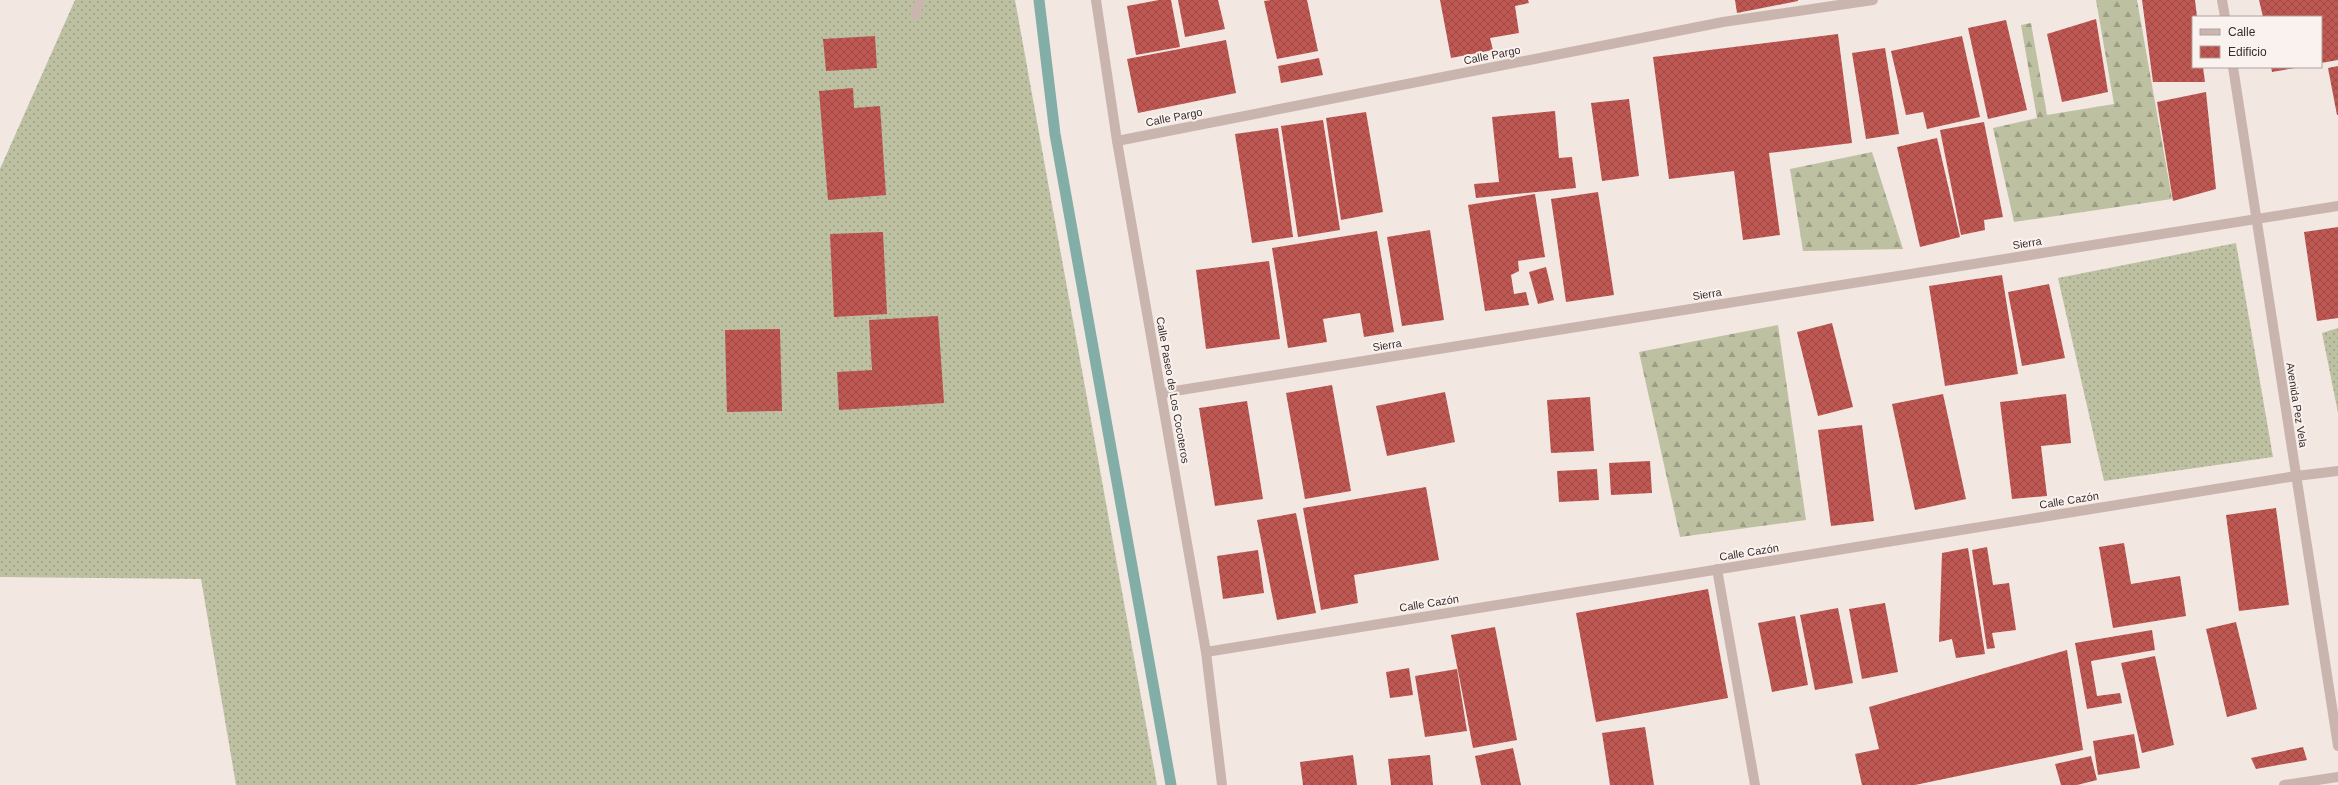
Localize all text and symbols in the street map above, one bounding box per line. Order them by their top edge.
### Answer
legend [2192,16,2322,68]
text: Calle [2228,25,2256,39]
street label: Calle Pargo [1463,44,1521,66]
text: Edificio [2228,45,2267,59]
street label: Calle Pargo [1145,106,1203,128]
street label: Sierra [2012,235,2043,251]
street label: Sierra [1692,286,1723,302]
street label: Calle Paseo de Los Cocoteros [1154,316,1192,465]
street label: Sierra [1372,337,1403,353]
street label: Avenida Pez Vela [2284,362,2310,449]
street label: Calle Cazón [2038,489,2100,511]
street label: Calle Cazón [1718,541,1780,563]
street label: Calle Cazón [1398,592,1460,614]

